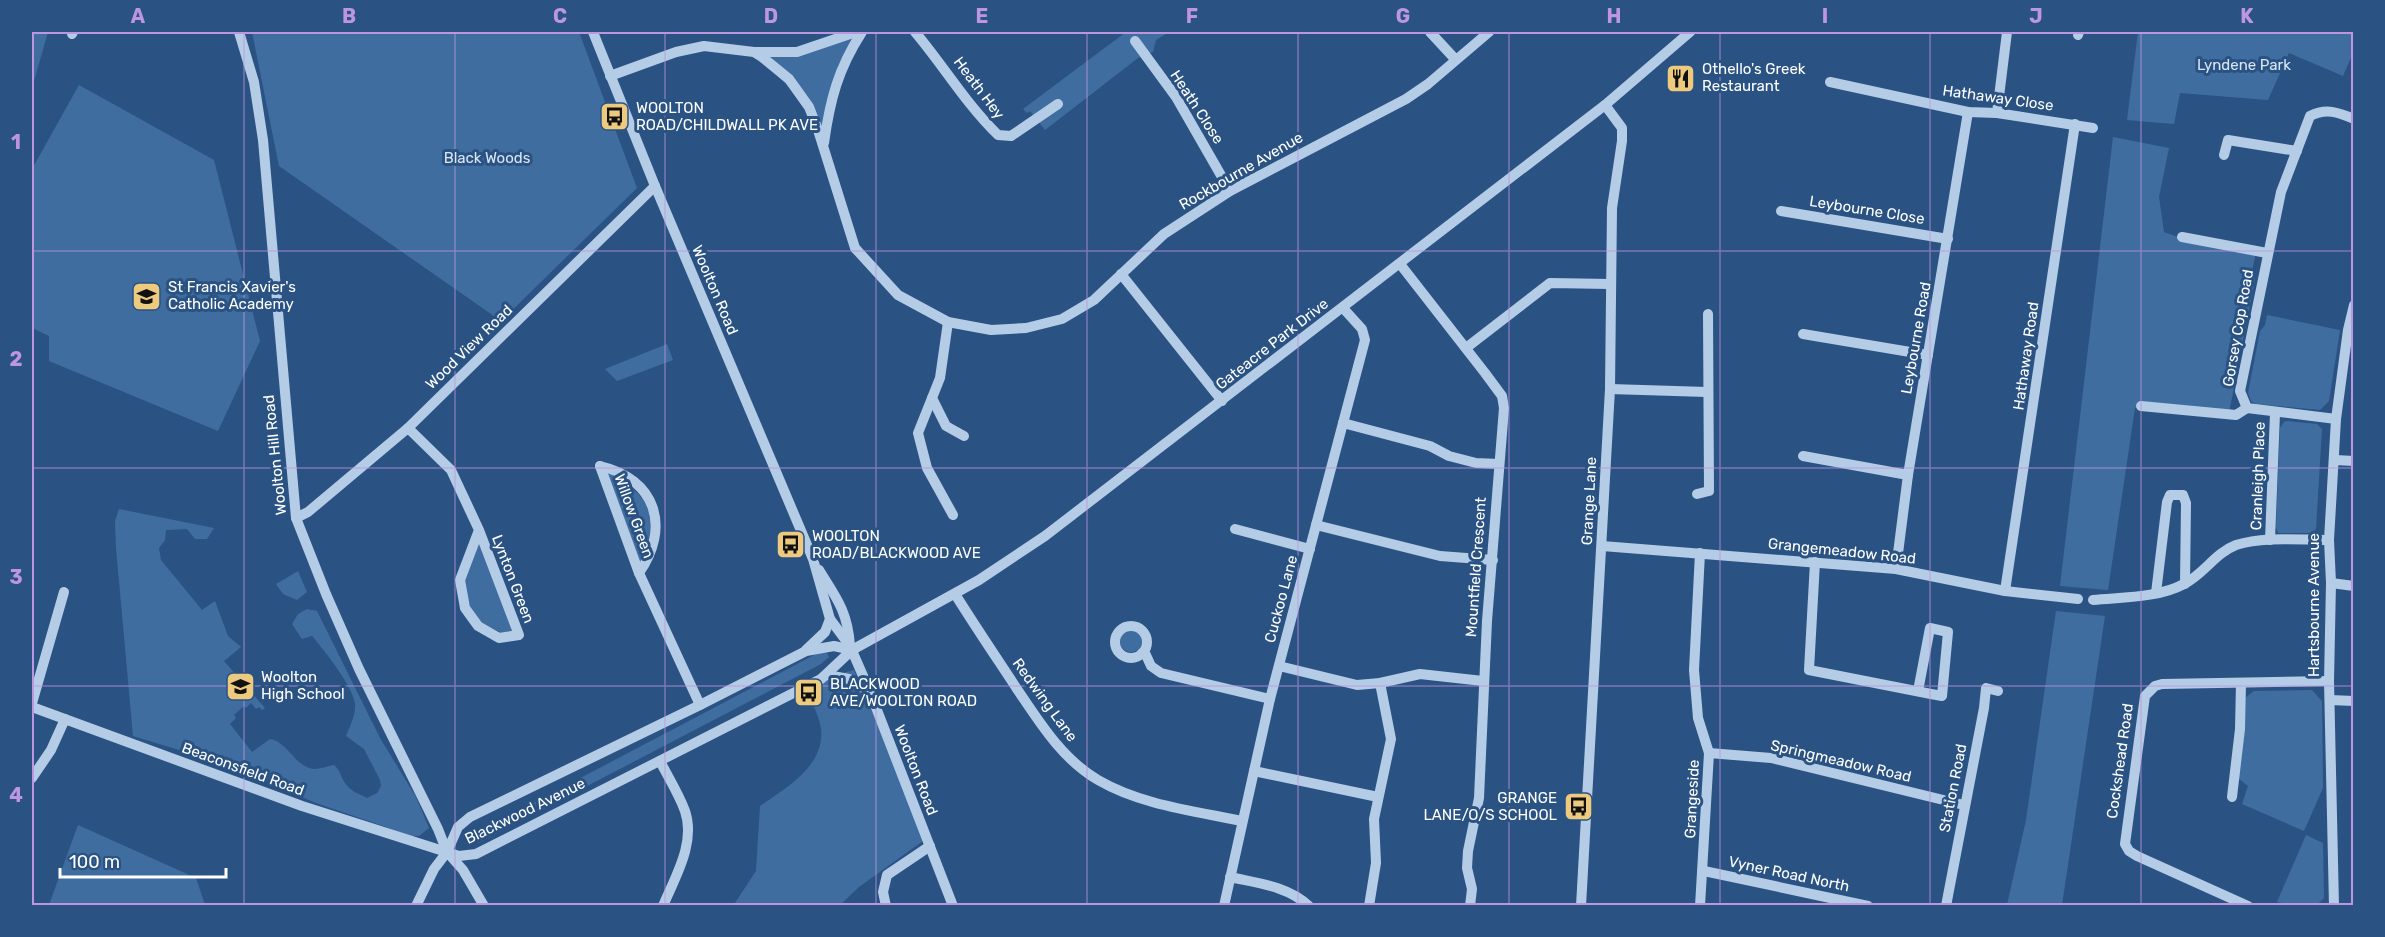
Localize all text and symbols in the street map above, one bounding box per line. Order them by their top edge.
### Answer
text: A [131,4,146,28]
text: B [342,4,356,28]
text: C [553,4,567,28]
text: D [764,4,778,28]
text: E [976,4,988,28]
text: F [1186,4,1198,28]
text: G [1396,4,1410,28]
text: H [1607,4,1621,28]
text: I [1822,4,1828,28]
text: J [2029,4,2043,28]
text: K [2240,4,2254,28]
street label: Heath Hey [950,53,1008,123]
park label: Lyndene Park [2197,56,2291,74]
place label: Othello's Greek Restaurant [1702,60,1806,95]
restaurant icon: Othello's Greek Restaurant [1665,62,1697,94]
street label: Heath Close [1166,67,1228,147]
street label: Hathaway Close [1941,81,2055,115]
place label: WOOLTON ROAD/CHILDWALL PK AVE [636,99,818,134]
bus stop icon: WOOLTON ROAD/CHILDWALL PK AVE [599,101,631,133]
street label: Rockbourne Avenue [1176,128,1306,214]
text: 1 [11,130,21,154]
park label: Black Woods [444,149,531,167]
street label: Leybourne Close [1808,192,1926,228]
street label: Woolton Road [688,243,742,337]
street label: Gorsey Cop Road [2219,268,2257,388]
place label: St Francis Xavier's Catholic Academy [168,278,296,313]
school or university icon: St Francis Xavier's Catholic Academy [131,280,163,312]
street label: Leybourne Road [1897,280,1935,396]
street label: Gateacre Park Drive [1212,295,1332,393]
street label: Wood View Road [422,301,516,393]
street label: Hathaway Road [2009,301,2043,411]
text: 2 [10,347,23,371]
street label: Woolton Hill Road [260,394,290,516]
street label: Cranleigh Place [2247,421,2269,531]
street label: Grange Lane [1578,456,1600,546]
street label: Willow Green [610,471,658,561]
street label: Mountfield Crescent [1462,496,1490,638]
place label: WOOLTON ROAD/BLACKWOOD AVE [812,527,981,562]
bus stop icon: WOOLTON ROAD/BLACKWOOD AVE [775,529,807,561]
street label: Lynton Green [488,532,538,626]
street label: Hartsbourne Avenue [2305,533,2323,677]
street label: Grangemeadow Road [1767,534,1917,568]
street label: Cuckoo Lane [1261,553,1301,645]
text: 3 [9,565,23,589]
street label: Redwing Lane [1009,655,1081,745]
place label: Woolton High School [261,668,345,703]
school or university icon: Woolton High School [224,670,256,702]
place label: BLACKWOOD AVE/WOOLTON ROAD [830,675,977,710]
bus stop icon: BLACKWOOD AVE/WOOLTON ROAD [793,677,825,709]
street label: Cockshead Road [2103,702,2137,820]
street label: Woolton Road [891,722,941,818]
street label: Springmeadow Road [1769,736,1913,786]
street label: Beaconsfield Road [179,739,307,799]
street label: Station Road [1936,742,1970,834]
street label: Grangeside [1681,759,1703,839]
street label: Blackwood Avenue [462,774,588,848]
text: 4 [9,783,23,807]
place label: GRANGE LANE/O/S SCHOOL [1423,789,1558,824]
bus stop icon: GRANGE LANE/O/S SCHOOL [1562,791,1594,823]
scale bar [60,841,226,879]
text: 100 m [69,851,120,873]
street label: Vyner Road North [1727,852,1851,896]

